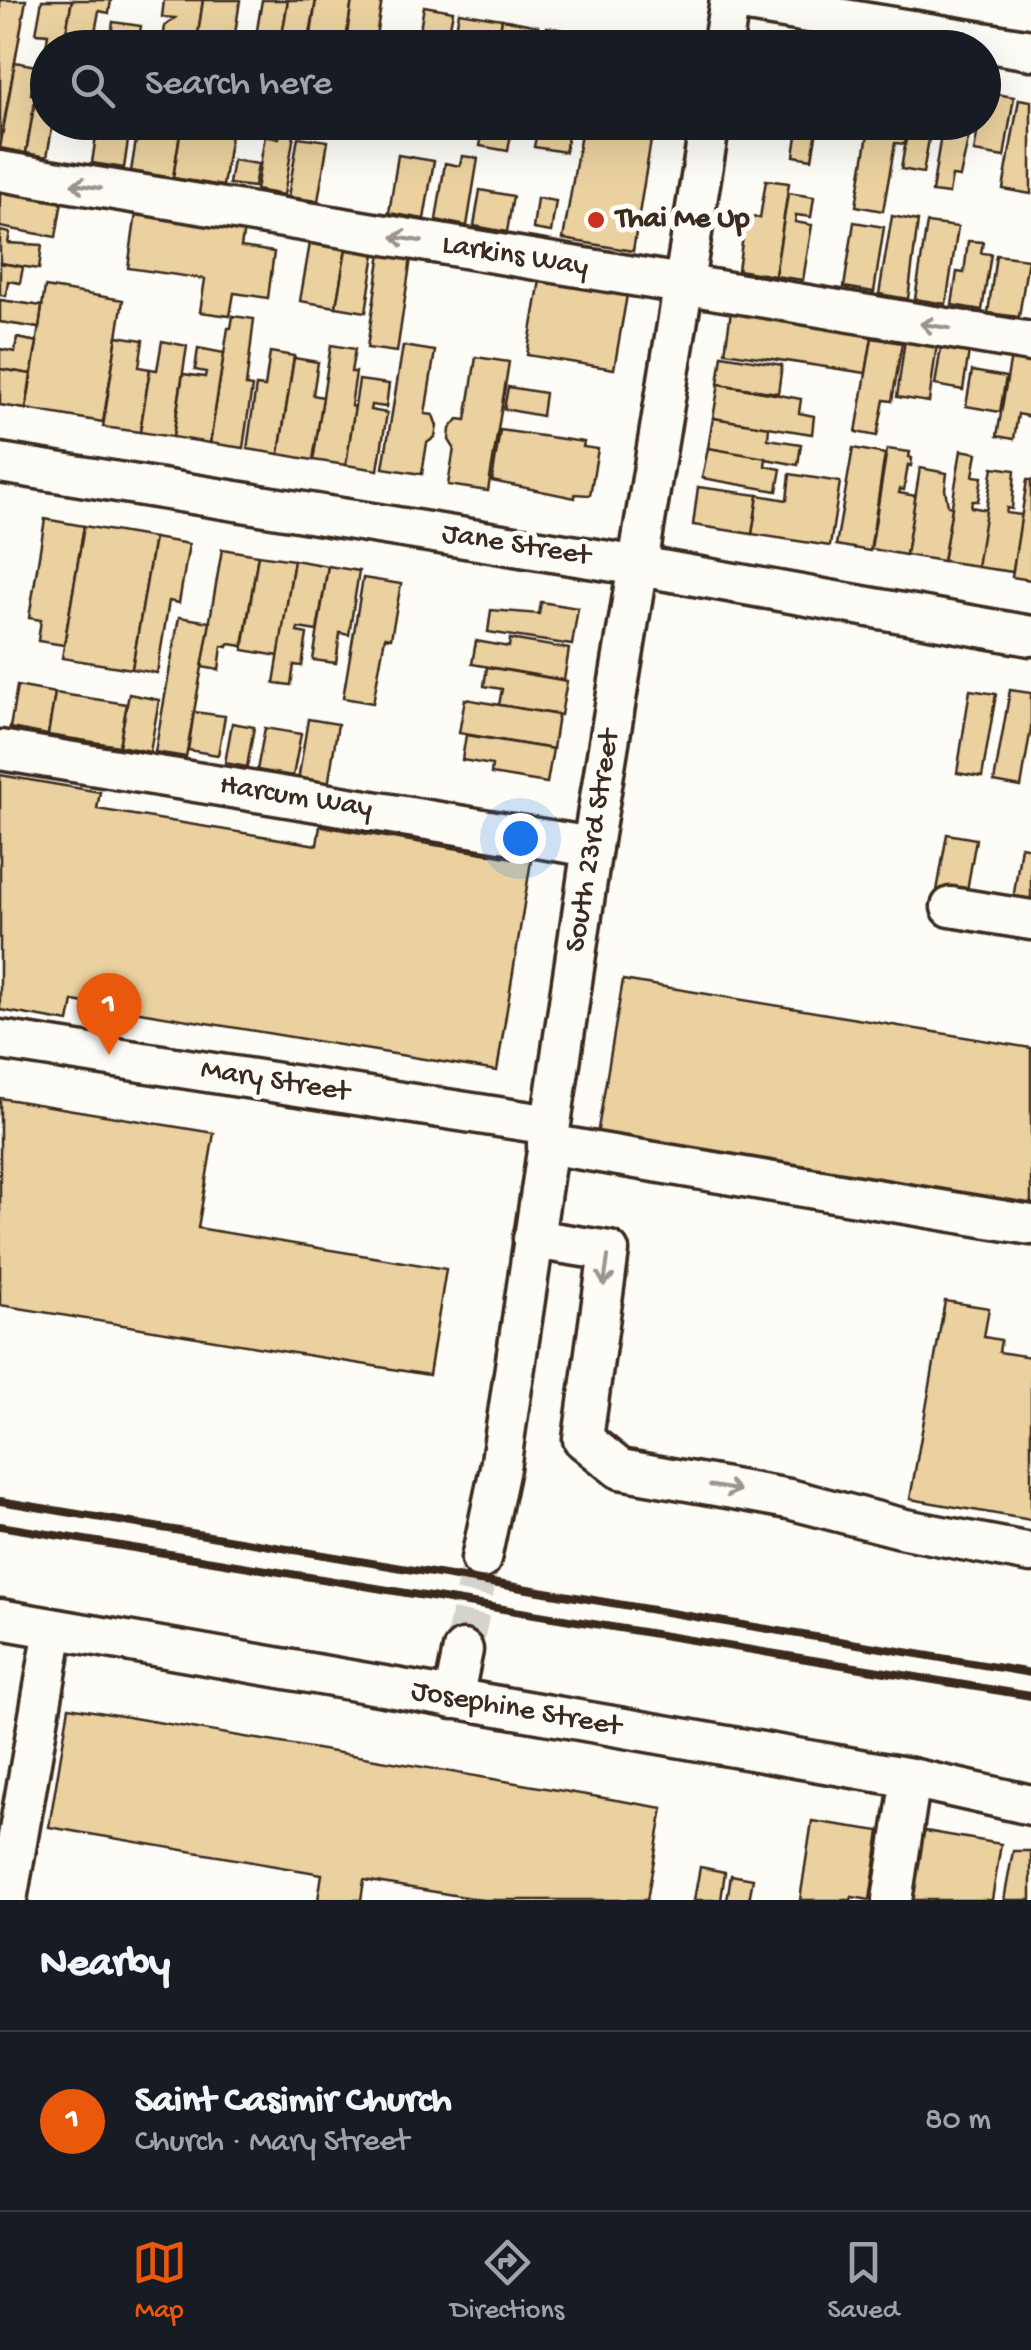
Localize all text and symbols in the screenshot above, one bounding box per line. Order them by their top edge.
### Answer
search box [30,30,1001,140]
icon: search [65,58,120,113]
text: Search here [145,63,332,107]
one-way arrow [71,176,103,194]
place label: Thai Me Up [614,203,750,238]
marker: Thai Me Up [585,209,607,231]
street label: Larkins Way [439,228,591,286]
one-way arrow [391,229,424,248]
one-way arrow [919,316,952,335]
street label: Jane Street [439,517,595,575]
street label: South 23rd Street [559,725,629,955]
street label: Harcum Way [217,769,375,827]
your location [495,813,546,864]
pin: 1 [76,972,142,1055]
street label: Mary Street [198,1053,355,1111]
one-way arrow [597,1254,615,1286]
one-way arrow [709,1479,741,1498]
street label: Josephine Street [408,1674,626,1746]
text: Nearby [40,1941,170,1990]
text: Saint Casimir Church [135,2080,452,2124]
text: 1 [66,2102,79,2140]
text: 80 m [925,2102,991,2140]
text: Church · Mary Street [135,2124,409,2162]
tab: Map [132,2235,187,2328]
tab: Directions [450,2235,564,2328]
tab: Saved [827,2235,899,2328]

